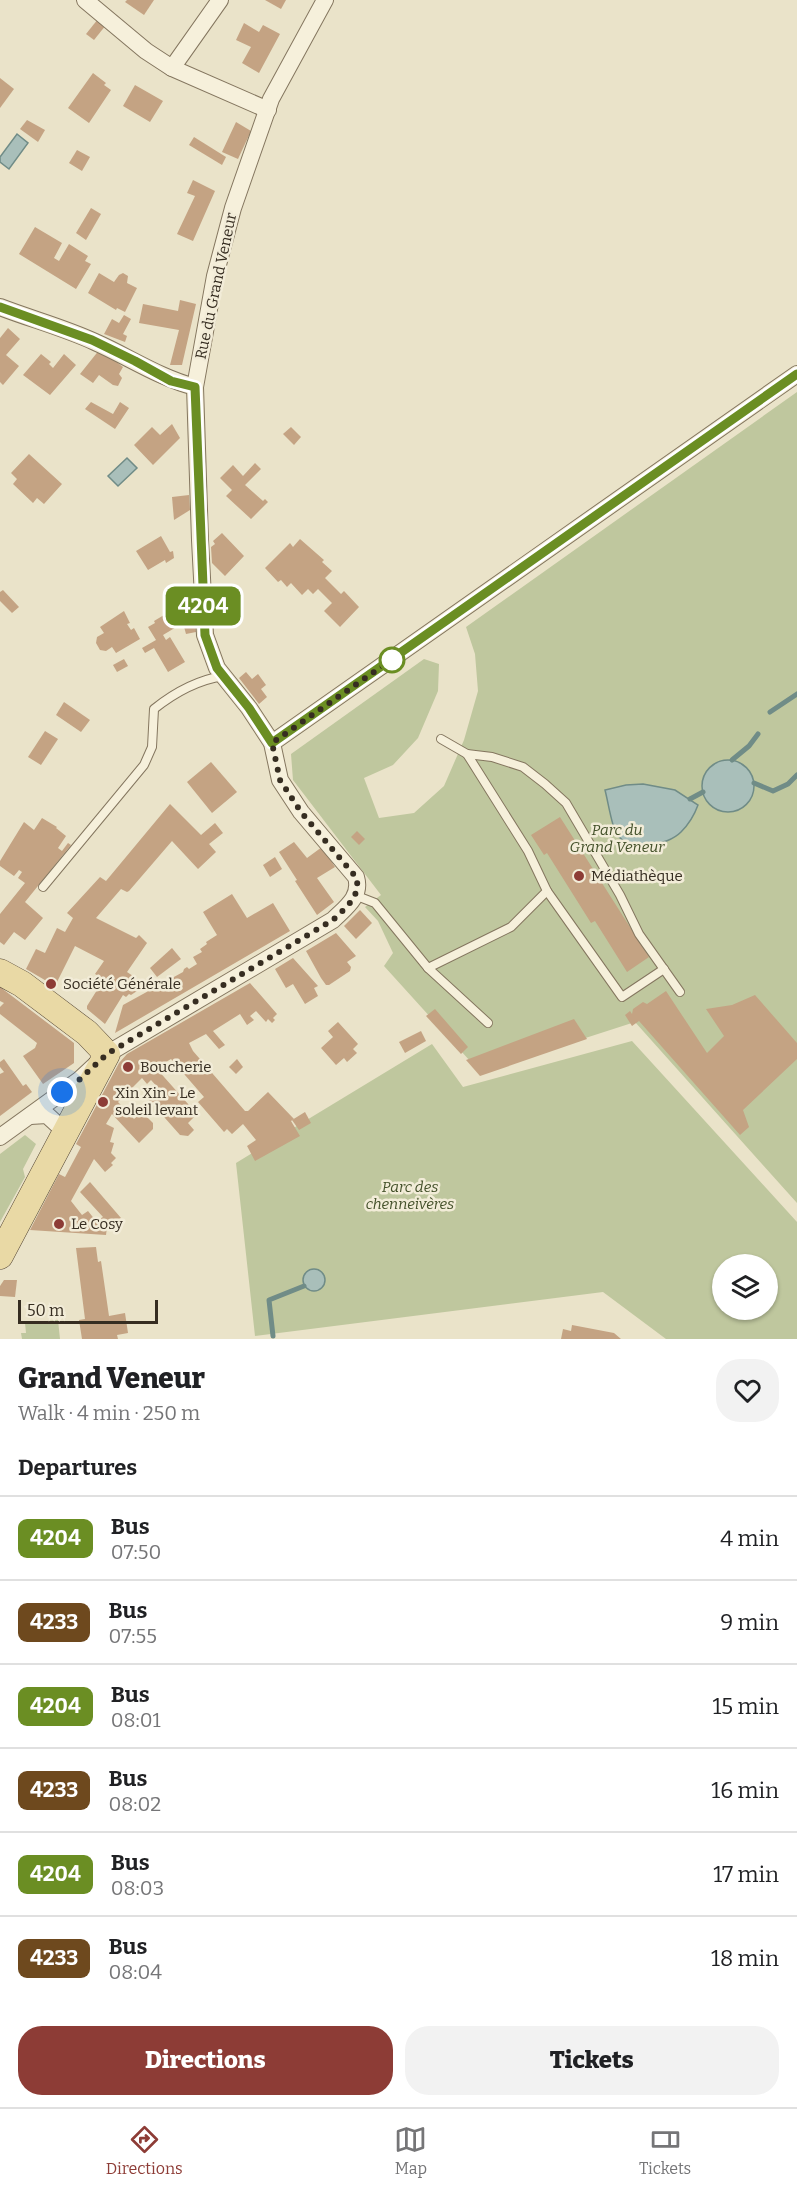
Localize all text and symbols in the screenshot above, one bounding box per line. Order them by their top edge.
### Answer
street label: Rue du Grand Veneur [192,211,240,361]
line badge: 4204 [161,586,245,626]
text: 4204 [178,593,228,619]
unlabelled marker [379,647,405,673]
park label: Parc du Grand Veneur [570,821,665,856]
place label: Médiathèque [591,867,683,885]
marker: Médiathèque [572,869,586,883]
place label: Société Générale [63,975,181,993]
marker: Société Générale [44,977,58,991]
place label: Boucherie [140,1058,211,1076]
marker: Boucherie [121,1060,135,1074]
your location [47,1077,77,1107]
place label: Xin Xin - Le soleil levant [115,1084,199,1119]
marker: Xin Xin - Le soleil levant [96,1095,110,1109]
park label: Parc des chenneivères [366,1178,454,1213]
place label: Le Cosy [71,1215,123,1233]
marker: Le Cosy [52,1217,66,1231]
map controls [712,1254,778,1320]
button: layers [712,1254,778,1320]
scale bar [18,1297,158,1324]
text: 50 m [27,1301,64,1320]
button: heart [716,1359,779,1422]
text: Grand Veneur [18,1362,205,1395]
text: Walk · 4 min · 250 m [18,1401,200,1425]
text: Departures [18,1454,137,1481]
text: Bus [111,1513,150,1540]
text: 4204 [30,1525,81,1551]
text: 4 min [720,1525,779,1552]
text: 07:50 [111,1540,161,1564]
text: Bus [108,1597,147,1624]
text: 4233 [30,1609,78,1635]
text: 9 min [720,1609,779,1636]
text: 07:55 [108,1624,157,1648]
text: Bus [111,1681,150,1708]
text: 4204 [30,1693,81,1719]
text: 15 min [712,1693,779,1720]
text: 08:01 [111,1708,161,1732]
text: Bus [108,1765,147,1792]
text: 4233 [30,1777,78,1803]
text: 16 min [711,1777,779,1804]
text: 08:02 [108,1792,161,1816]
text: Bus [111,1849,150,1876]
text: 4204 [30,1861,81,1887]
text: 17 min [713,1861,779,1888]
text: 08:03 [111,1876,164,1900]
text: Bus [108,1933,147,1960]
text: 4233 [30,1945,78,1971]
text: 18 min [711,1945,779,1972]
text: 08:04 [108,1960,162,1984]
button: Directions [18,2026,393,2095]
button: Tickets [405,2026,779,2095]
tab: Directions [106,2123,183,2178]
tab: Map [394,2123,427,2178]
tab: Tickets [639,2123,691,2178]

